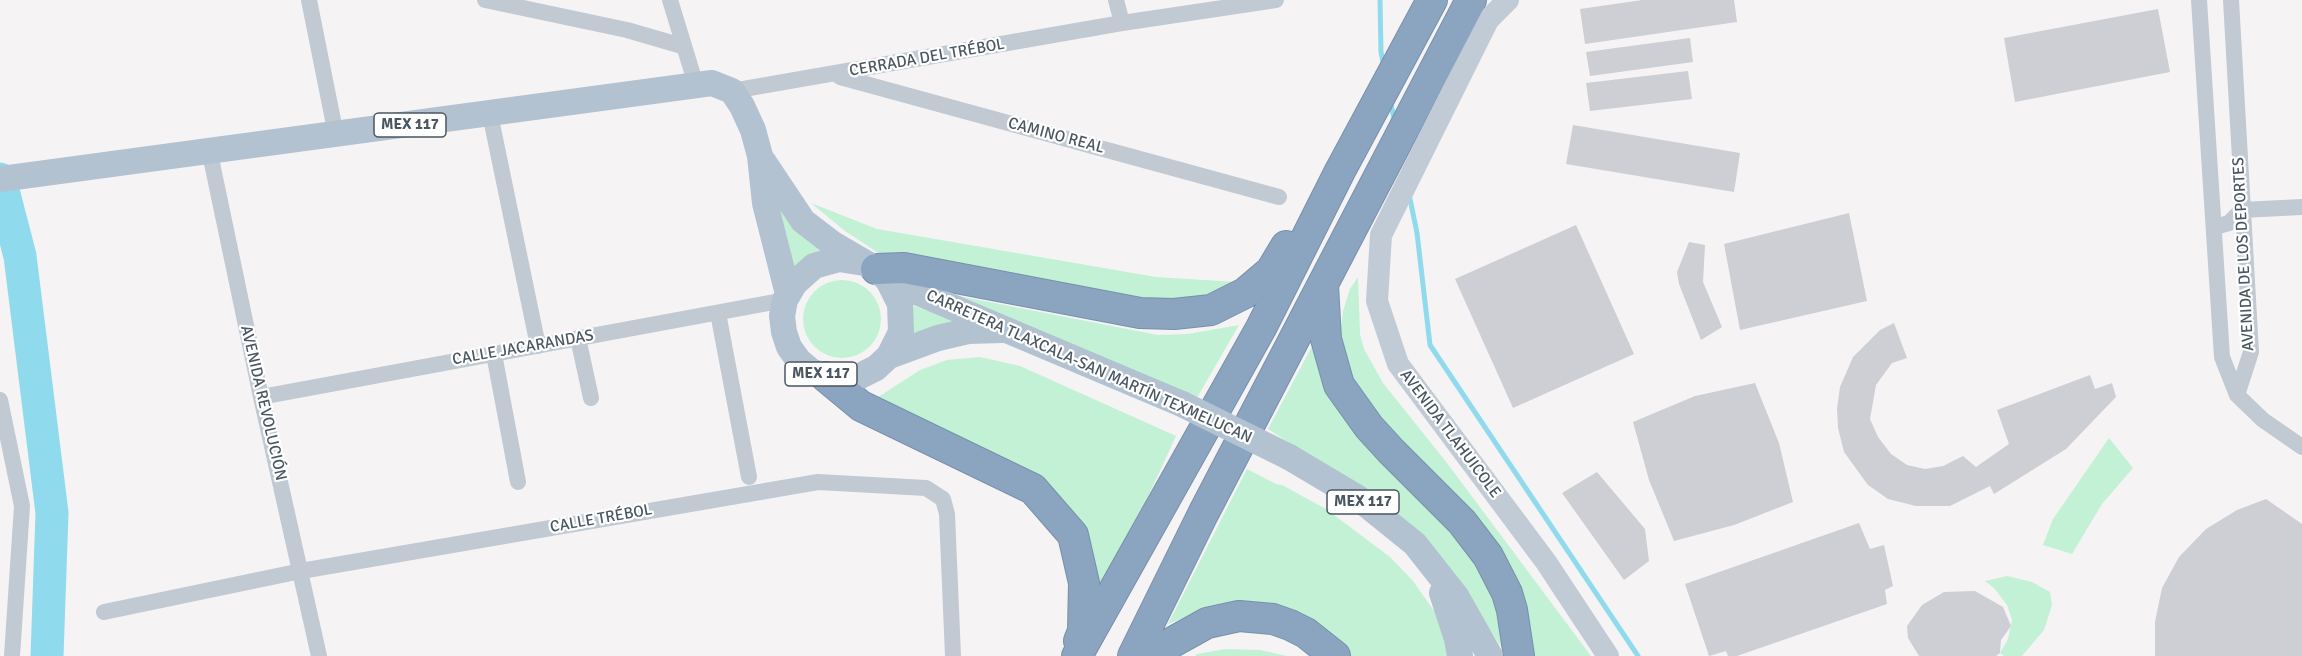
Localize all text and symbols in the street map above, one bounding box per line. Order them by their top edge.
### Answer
street label: CERRADA DEL TRÉBOL [848,35,1006,81]
road number: MEX 117 [374,113,446,137]
street label: CAMINO REAL [1006,114,1106,158]
street label: AVENIDA DE LOS DEPORTES [2229,156,2259,352]
street label: CARRETERA TLAXCALA-SAN MARTÍN TEXMELUCAN [923,286,1255,448]
street label: AVENIDA REVOLUCIÓN [236,324,290,482]
street label: CALLE JACARANDAS [451,326,595,370]
road number: MEX 117 [785,362,857,386]
street label: AVENIDA TLAHUICOLE [1396,366,1504,502]
road number: MEX 117 [1327,490,1399,514]
street label: CALLE TRÉBOL [549,501,653,537]

